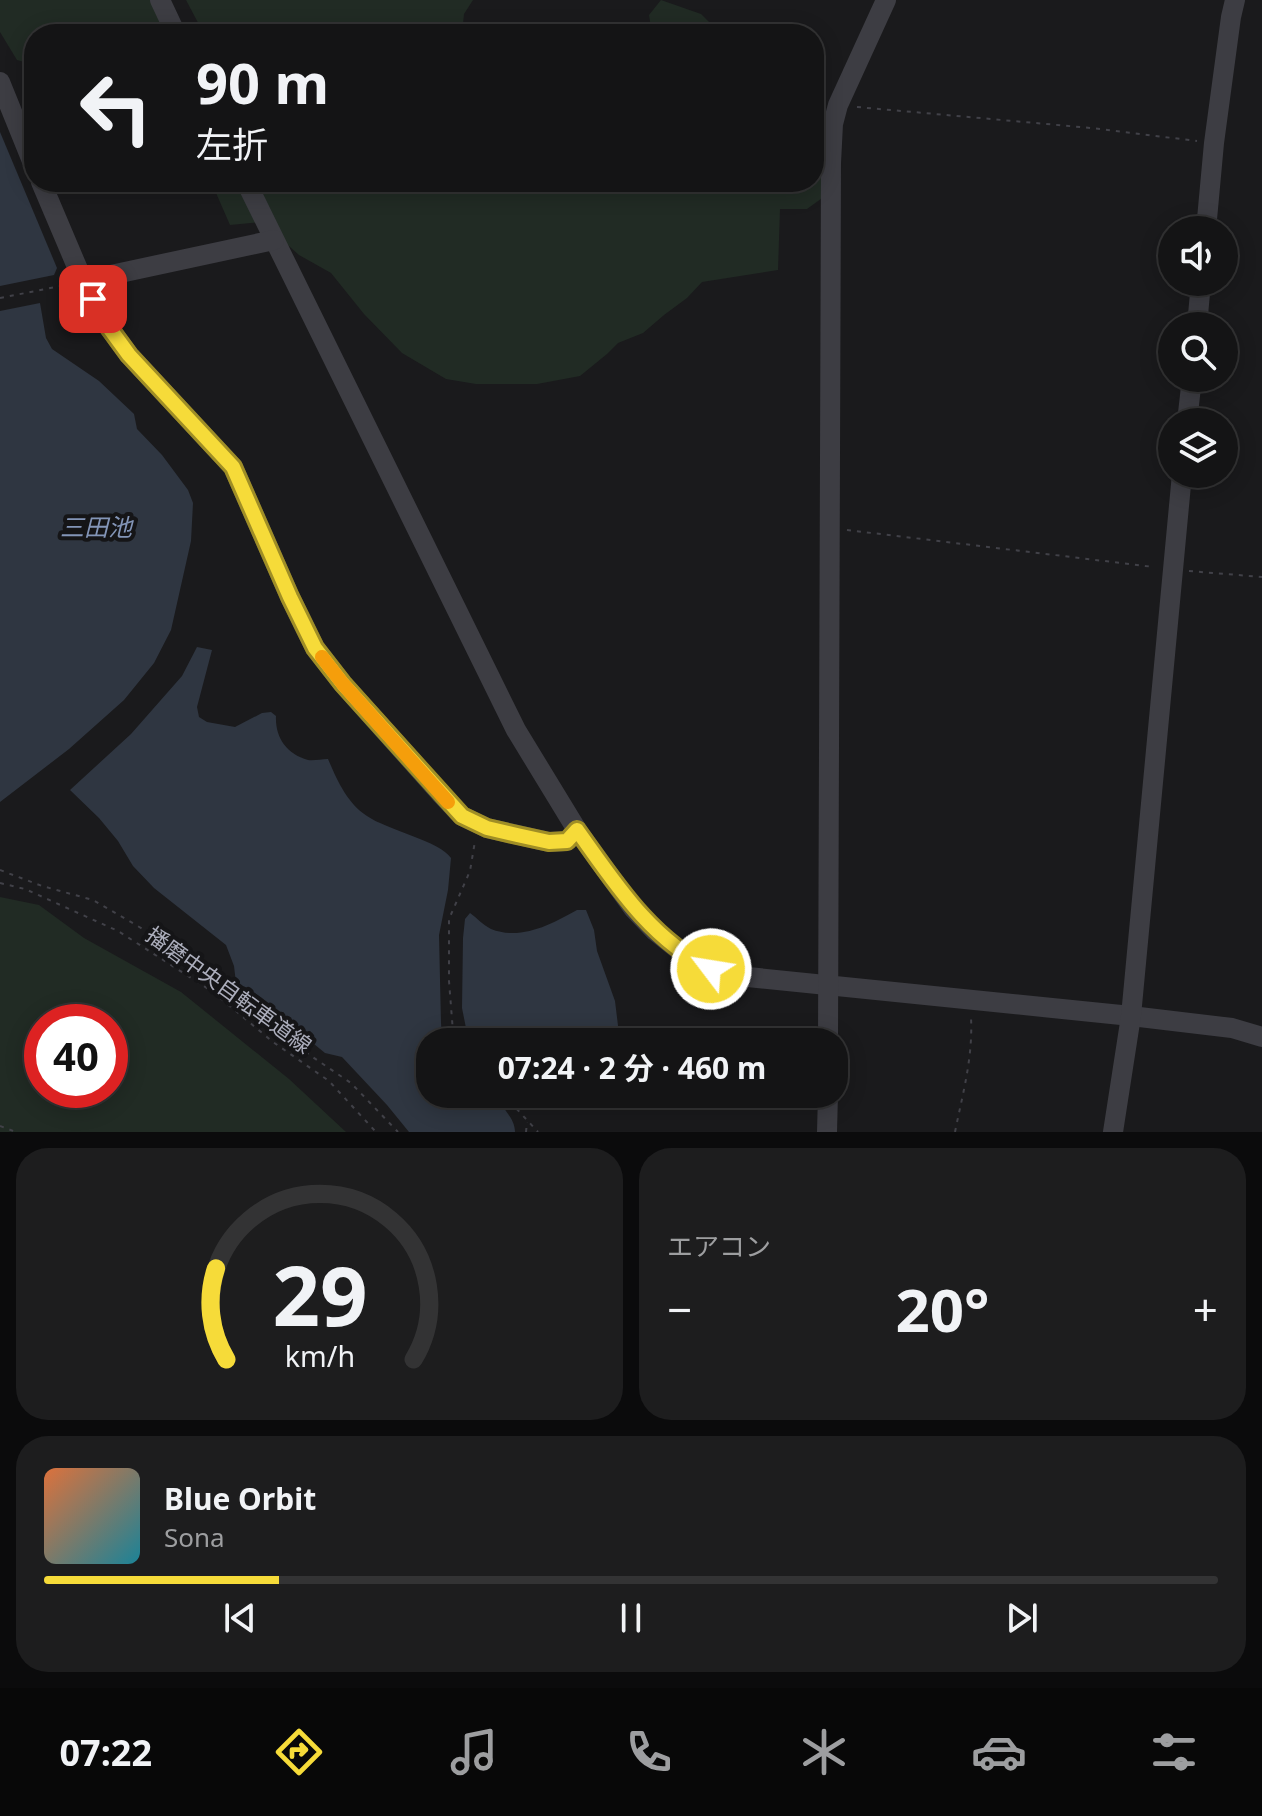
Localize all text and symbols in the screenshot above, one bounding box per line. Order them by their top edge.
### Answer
text: 90 m [196,44,329,120]
icon: left [64,56,168,160]
text: 左折 [196,120,268,169]
map controls [1158,216,1238,488]
button: sound [1158,216,1238,296]
pin [59,265,127,333]
icon: arrive [71,277,115,321]
button: search [1158,312,1238,392]
button: layers [1158,408,1238,488]
water label: 三田池 [60,510,134,543]
street label: 播磨中央自転車道線 [141,919,319,1060]
position arrow [669,927,753,1011]
speed limit sign: 40 [24,1004,128,1108]
text: 07:24 · 2 分 · 460 m [498,1047,766,1088]
text: エアコン [667,1228,771,1264]
text: 29 [272,1237,367,1350]
text: 20° [895,1268,990,1350]
text: − [667,1279,692,1339]
text: + [1193,1279,1218,1339]
text: km/h [284,1336,355,1375]
text: Blue Orbit [164,1478,316,1519]
text: Sona [164,1519,225,1555]
icon: previous [218,1596,262,1640]
icon: pause [609,1596,653,1640]
icon: next [1000,1596,1044,1640]
icon: directions [271,1724,327,1780]
icon: music [446,1724,502,1780]
icon: phone [621,1724,677,1780]
icon: climate [796,1724,852,1780]
icon: car [971,1724,1027,1780]
icon: filters [1146,1724,1202,1780]
text: 07:22 [60,1728,152,1777]

